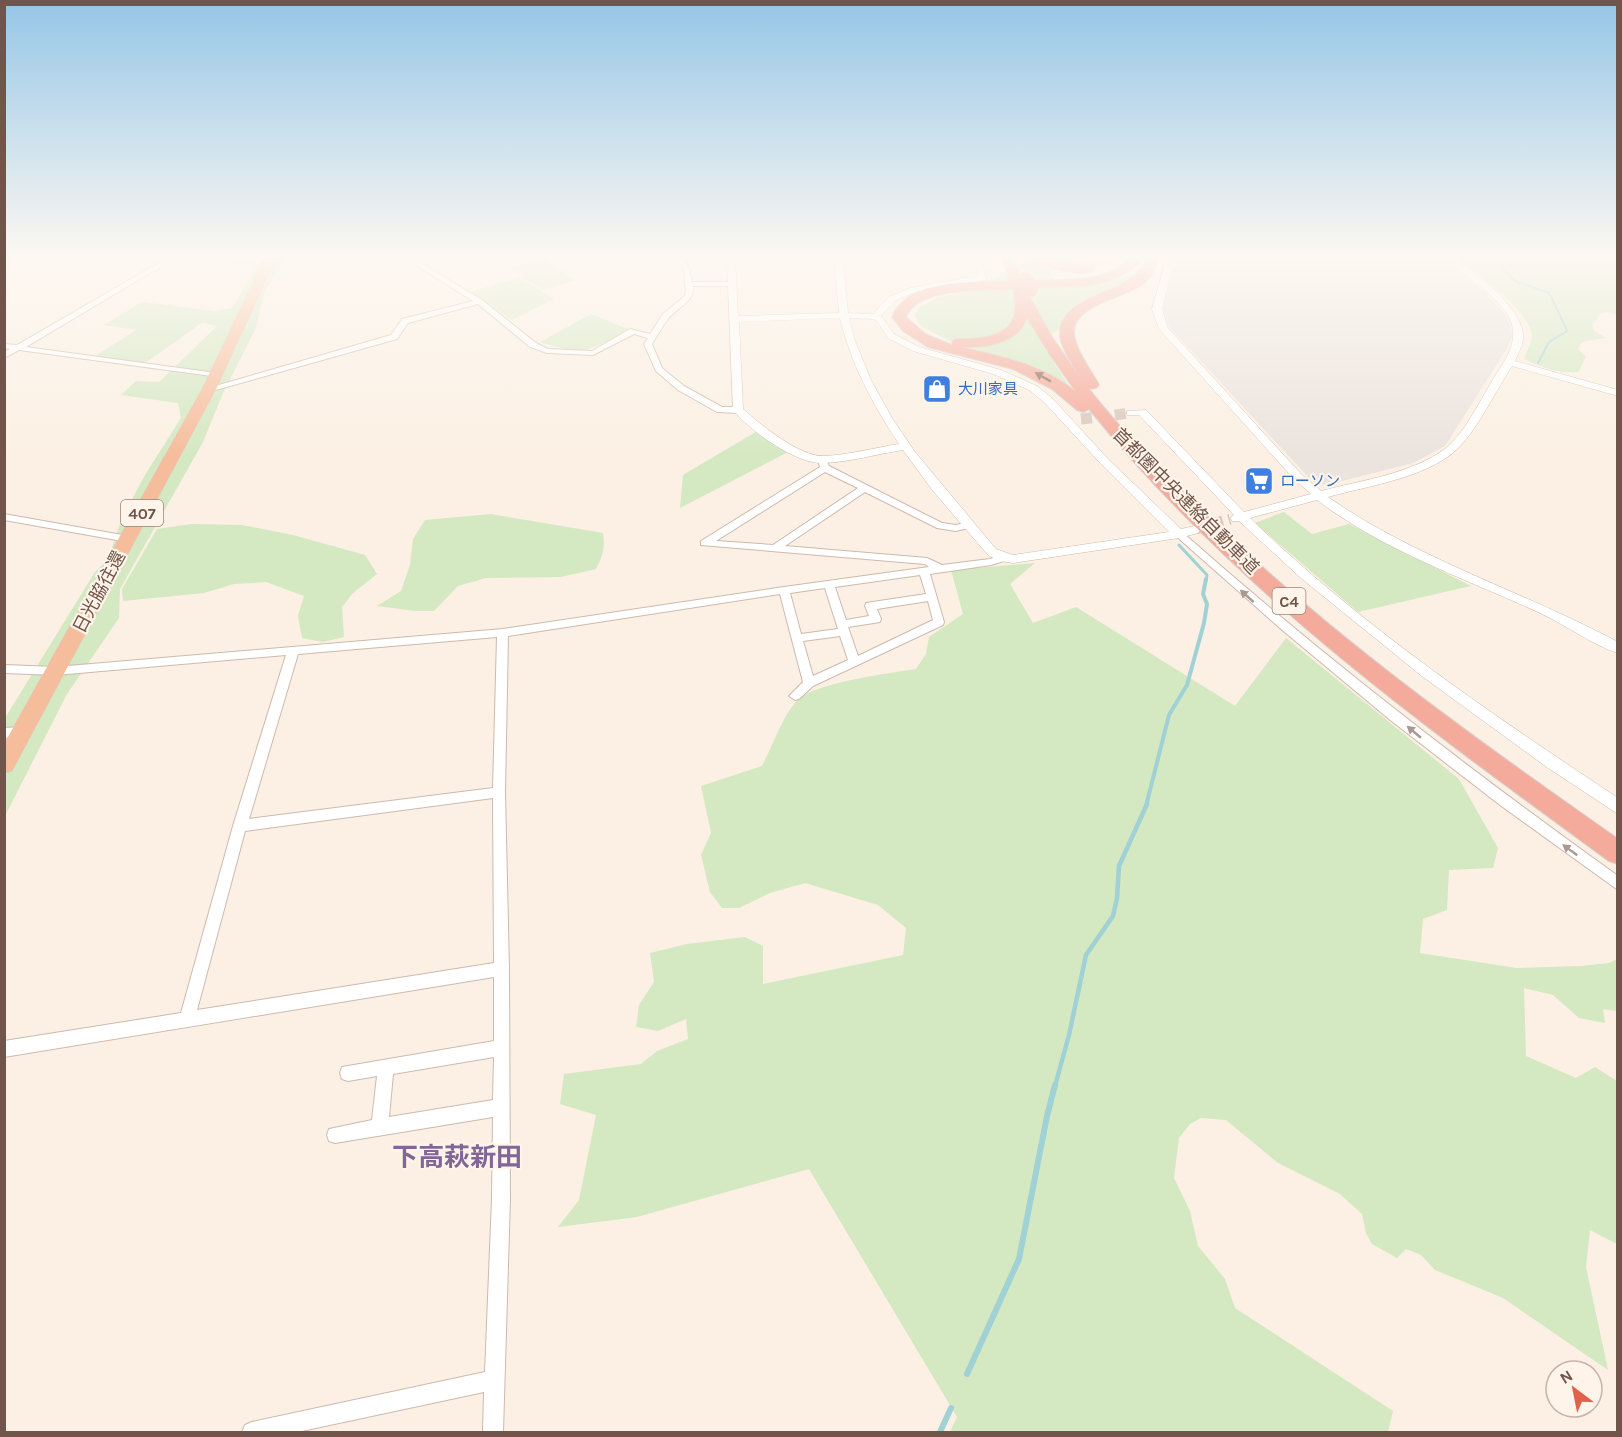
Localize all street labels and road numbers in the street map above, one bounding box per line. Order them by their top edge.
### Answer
street label: 首都圏中央連絡自動車道 [1108,423,1264,579]
road number: 407 [121,500,163,526]
street label: 日光脇往還 [68,547,130,637]
road number: C4 [1272,588,1306,614]

